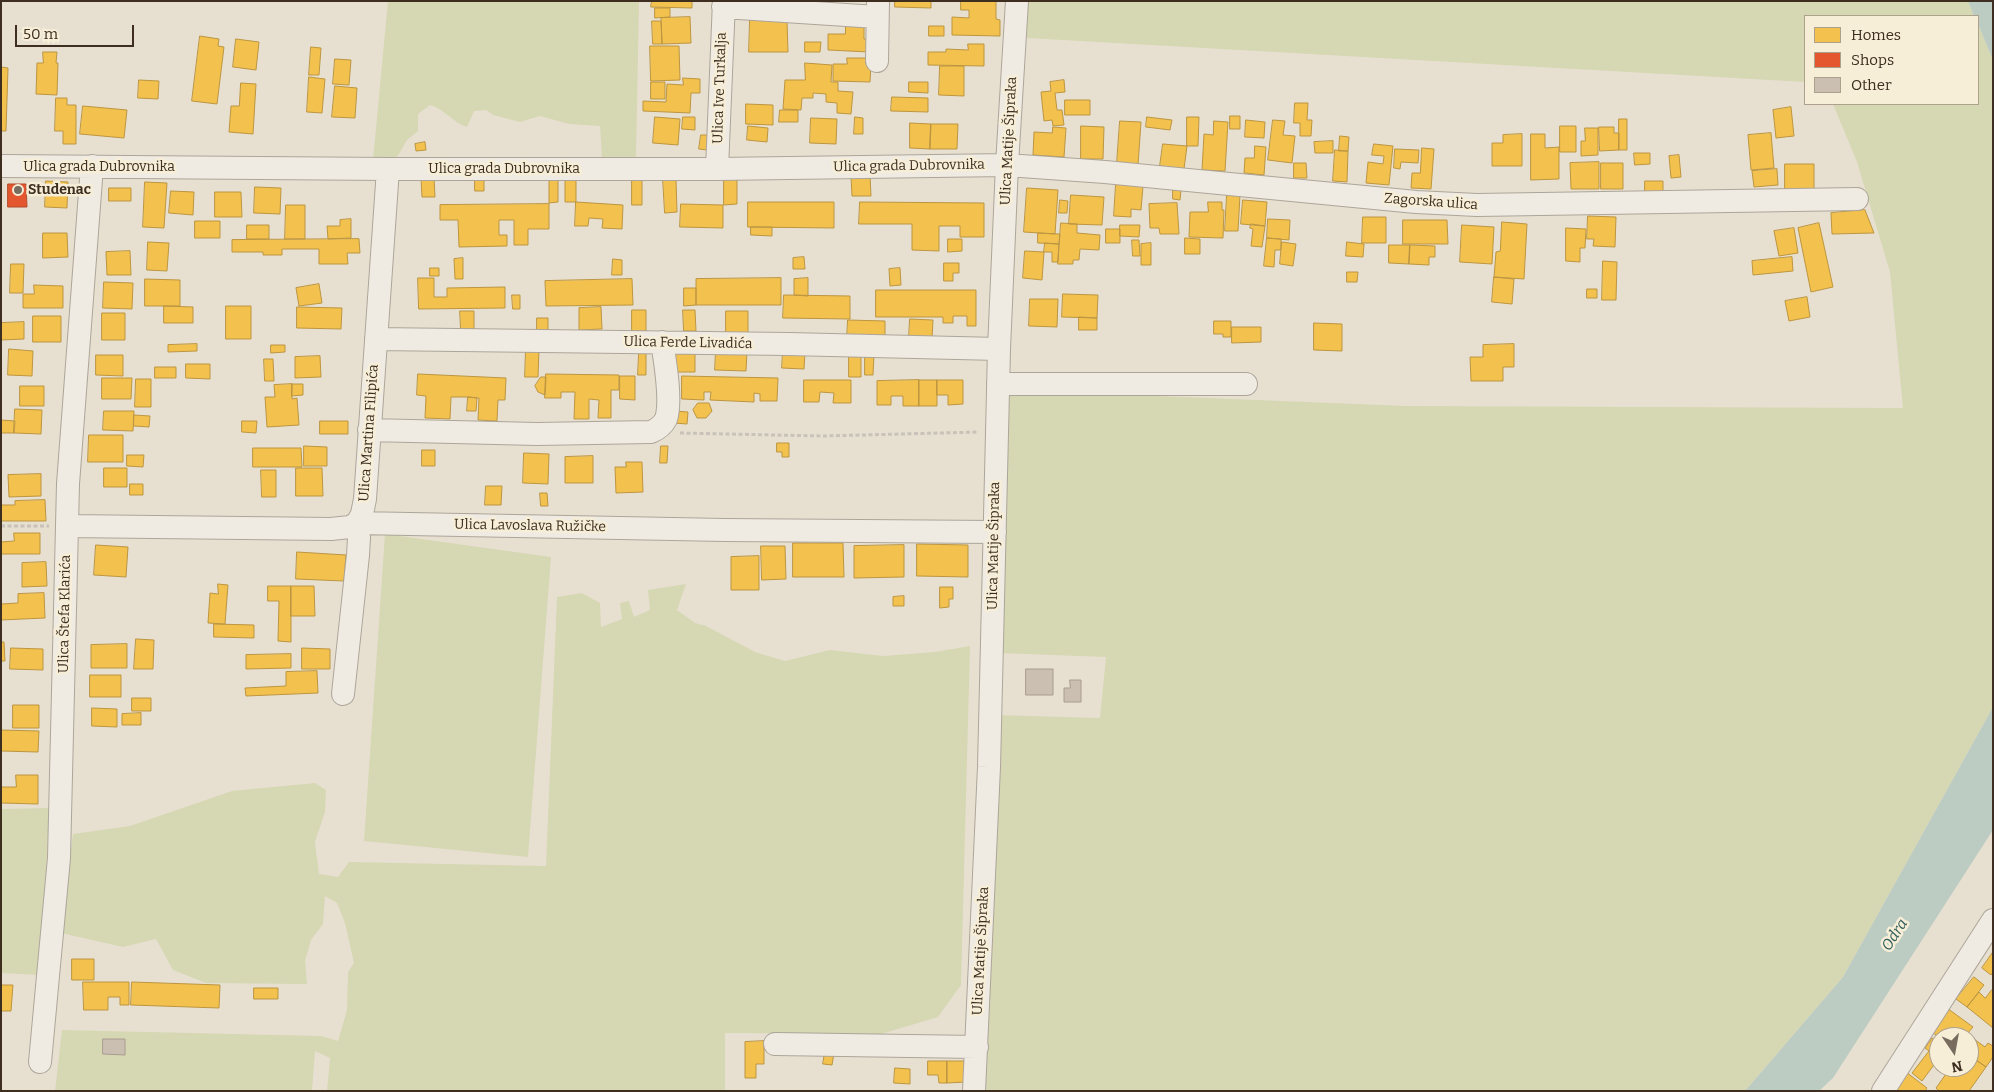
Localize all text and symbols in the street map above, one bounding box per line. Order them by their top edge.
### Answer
scale bar [18,15,136,47]
legend [1804,15,1979,105]
text: 50 m [23,25,58,43]
text: Homes [1851,26,1901,44]
street label: Ulica Ive Turkalja [710,32,730,144]
text: Shops [1851,51,1894,69]
street label: Ulica Matije Šipraka [997,76,1021,206]
text: Other [1851,76,1892,94]
street label: Ulica grada Dubrovnika [833,156,985,176]
street label: Ulica grada Dubrovnika [23,159,175,175]
street label: Ulica grada Dubrovnika [428,161,580,177]
place label: Studenac [28,182,91,198]
marker: Studenac [12,184,24,196]
street label: Zagorska ulica [1383,190,1479,214]
street label: Ulica Ferde Livadića [623,333,753,353]
street label: Ulica Martina Filipića [356,364,382,502]
street label: Ulica Matije Šipraka [984,482,1004,610]
street label: Ulica Lavoslava Ružičke [454,516,606,536]
street label: Ulica Štefa Klarića [56,555,74,673]
street label: Ulica Matije Šipraka [969,886,993,1016]
water label: Odra [1878,916,1912,954]
north arrow [1929,1027,1979,1077]
text: N [1950,1057,1964,1076]

